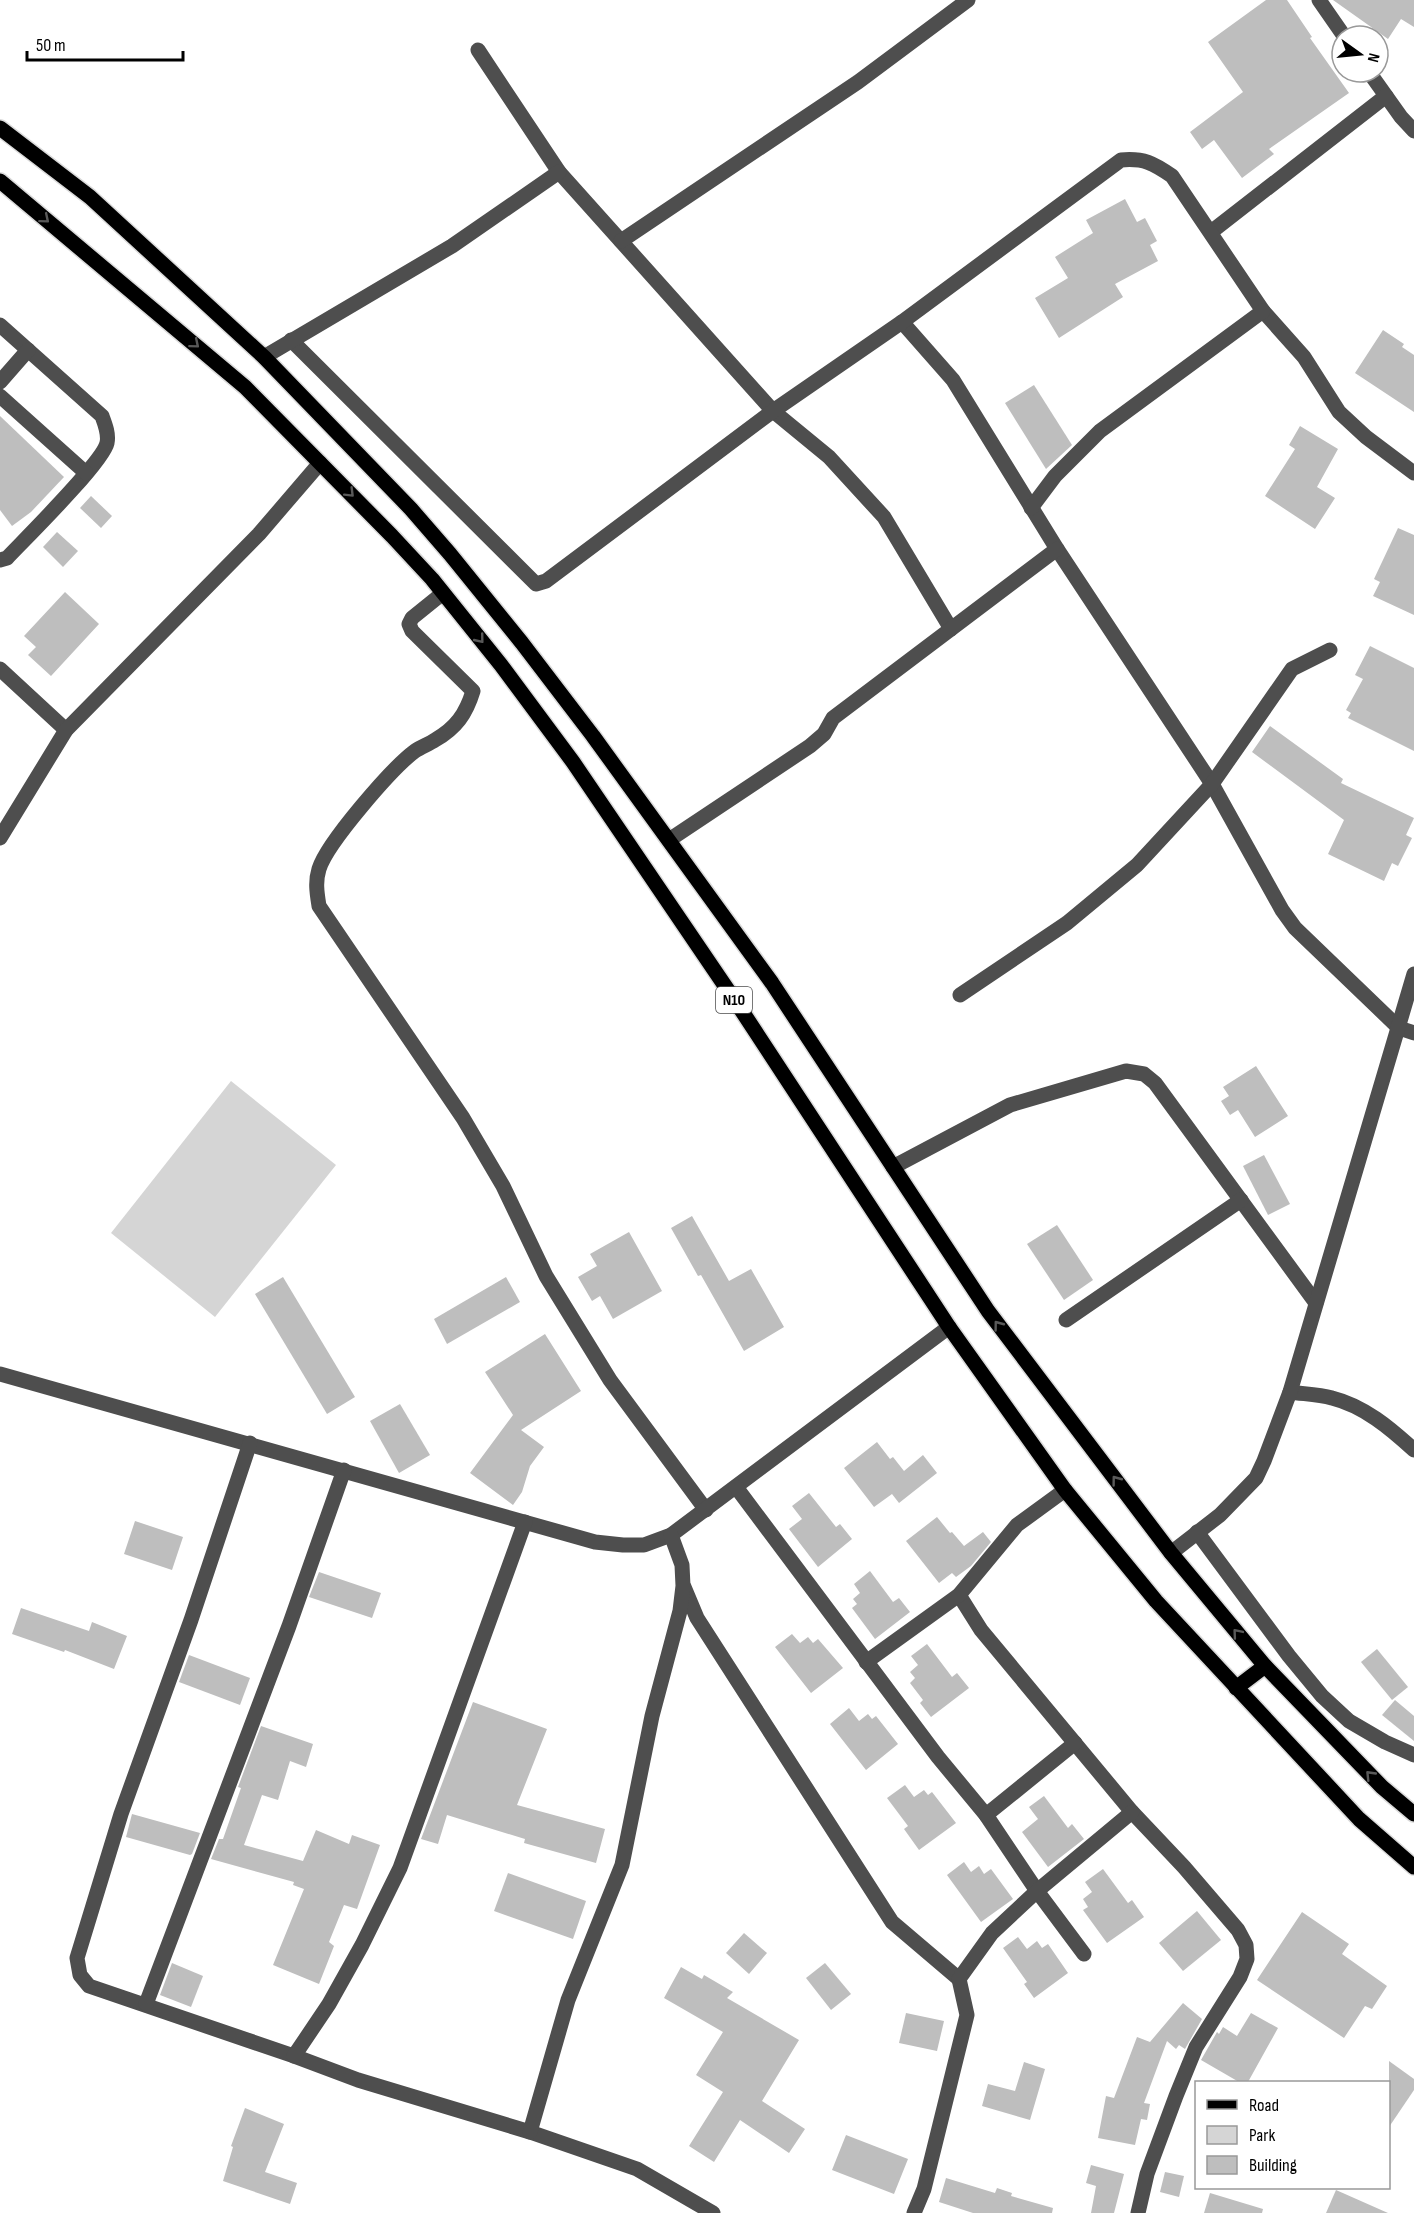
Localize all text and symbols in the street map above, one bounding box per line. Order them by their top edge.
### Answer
scale bar [27,24,183,62]
north arrow [1330,24,1390,84]
text: 50 m [36,35,66,56]
text: N [1363,51,1383,64]
one-way arrow [38,212,49,223]
one-way arrow [188,337,199,348]
one-way arrow [343,486,354,497]
one-way arrow [472,632,483,643]
road number: N10 [716,987,752,1013]
one-way arrow [995,1321,1006,1332]
one-way arrow [1112,1476,1123,1487]
one-way arrow [1234,1629,1245,1640]
one-way arrow [1367,1772,1378,1783]
legend [1195,2081,1390,2189]
text: Road [1249,2095,1279,2116]
text: Park [1249,2125,1275,2146]
text: Building [1249,2155,1297,2176]

